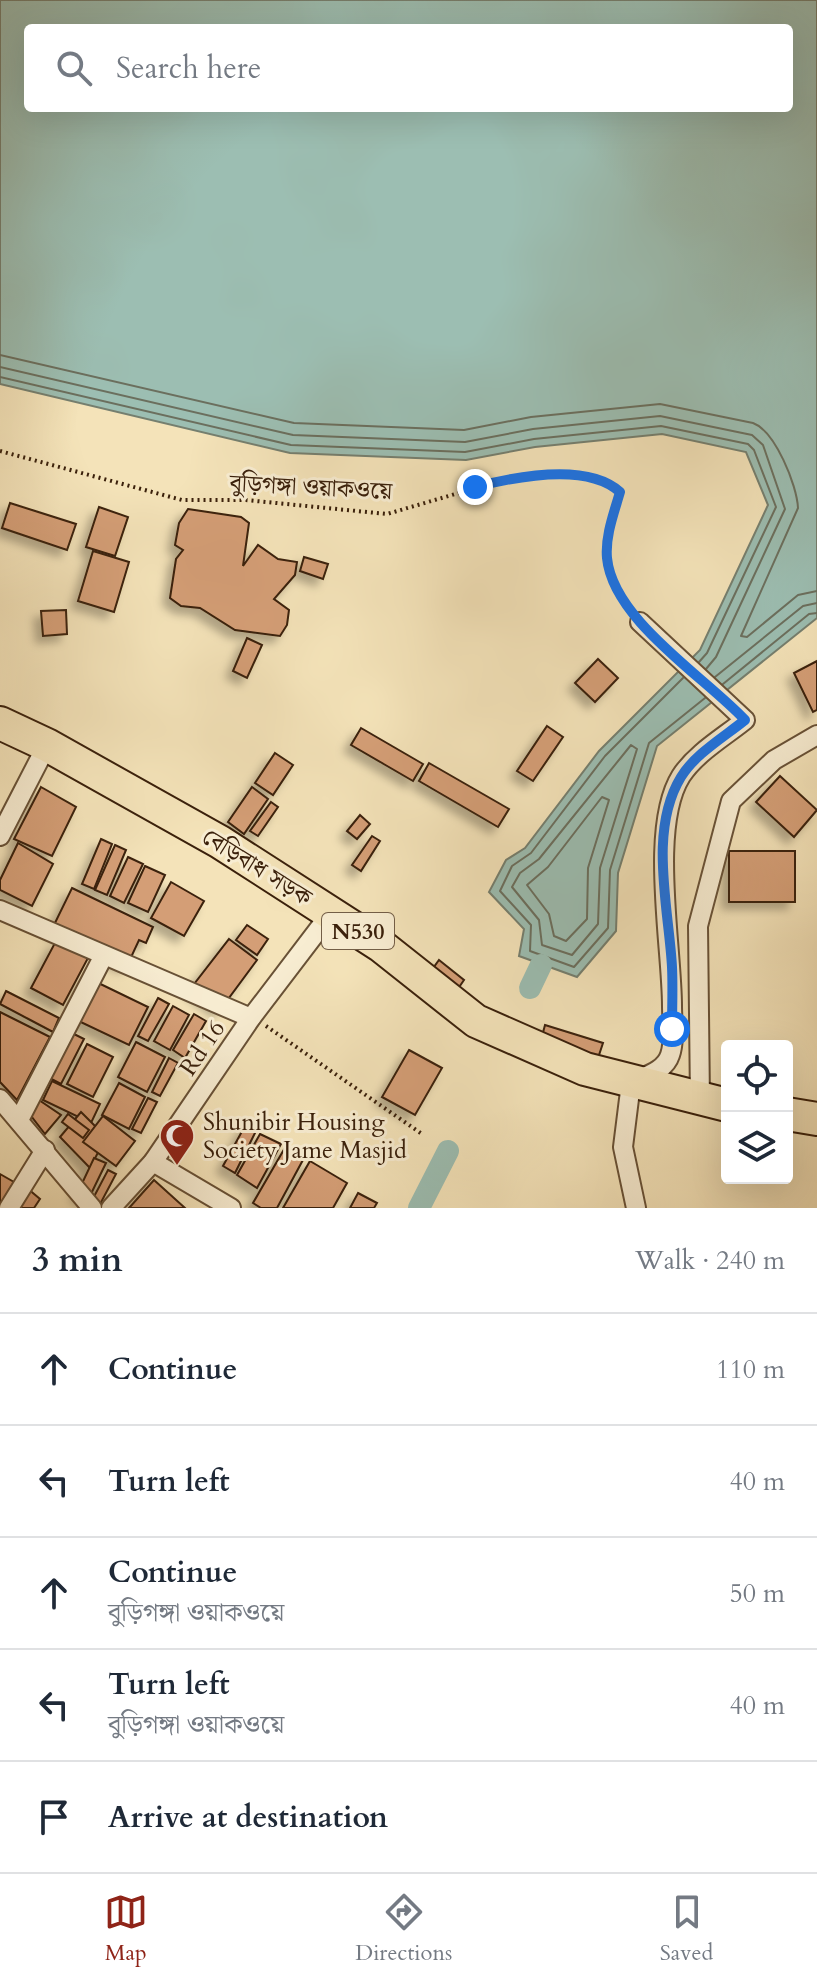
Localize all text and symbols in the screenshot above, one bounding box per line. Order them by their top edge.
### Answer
search box [24,24,793,112]
icon: search [52,46,96,90]
text: Search here [116,48,261,89]
street label: বুড়িগঙ্গা ওয়াকওয়ে [228,467,394,508]
route end [457,469,493,505]
street label: বেড়িবাধ সড়ক [196,821,319,915]
road number: N530 [322,913,394,949]
route start [654,1011,690,1047]
street label: Rd 16 [172,1014,233,1083]
map controls [721,1040,793,1184]
button: locate [721,1040,793,1112]
place label: Shunibir Housing Society Jame Masjid [203,1106,407,1167]
button: layers [721,1112,793,1184]
mosque icon: Shunibir Housing Society Jame Masjid [158,1117,196,1167]
text: 3 min [32,1237,123,1283]
text: Walk · 240 m [635,1243,785,1278]
icon: ahead [32,1347,76,1391]
text: Continue [108,1349,237,1390]
text: 110 m [716,1352,785,1387]
icon: left [32,1459,76,1503]
text: Turn left [108,1461,230,1502]
text: 40 m [729,1464,785,1499]
text: Continue [108,1552,237,1593]
icon: ahead [32,1571,76,1615]
text: 50 m [729,1576,785,1611]
text: বুড়িগঙ্গা ওয়াকওয়ে [108,1595,284,1630]
text: Turn left [108,1664,230,1705]
icon: left [32,1683,76,1727]
text: 40 m [729,1688,785,1723]
text: বুড়িগঙ্গা ওয়াকওয়ে [108,1707,284,1742]
icon: arrive [32,1795,76,1839]
text: Arrive at destination [108,1797,388,1838]
tab: Map [104,1890,148,1968]
tab: Directions [355,1890,452,1968]
tab: Saved [660,1890,713,1968]

